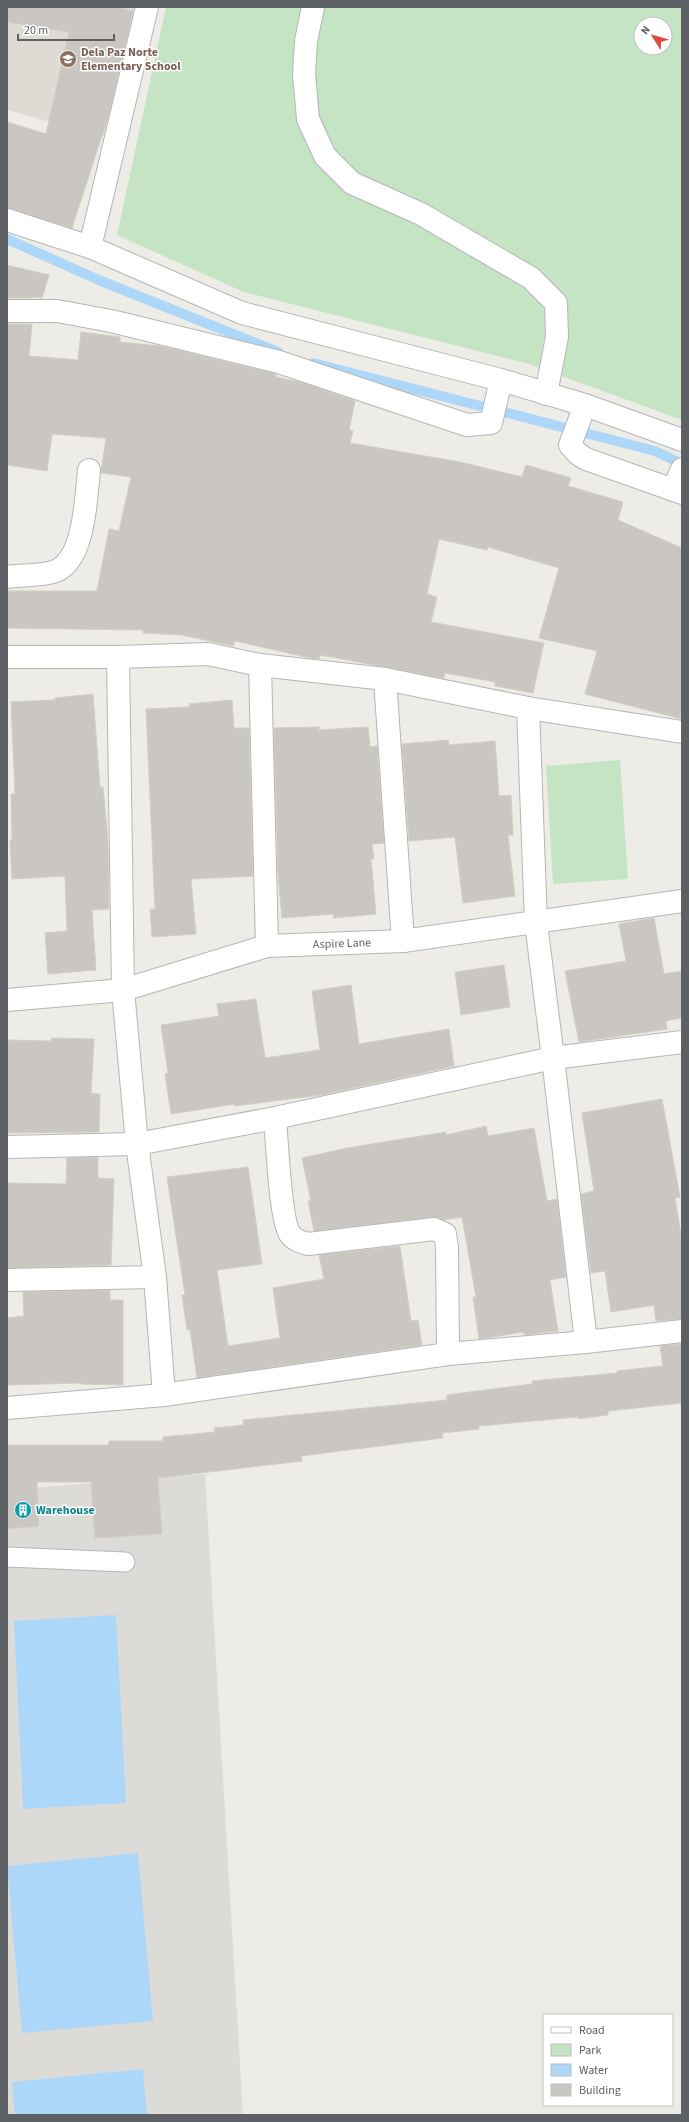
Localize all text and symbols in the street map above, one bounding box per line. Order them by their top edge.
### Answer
scale bar [18,16,114,42]
north arrow [633,16,673,56]
text: 20 m [24,22,48,39]
text: N [637,23,654,38]
place label: Dela Paz Norte Elementary School [81,44,181,75]
school or university icon: Dela Paz Norte Elementary School [58,49,78,69]
street label: Aspire Lane [313,934,371,953]
building icon: Warehouse [13,1500,33,1520]
place label: Warehouse [36,1502,95,1519]
legend [543,2014,673,2106]
text: Road [579,2022,605,2039]
text: Park [579,2042,601,2059]
text: Water [579,2062,609,2079]
text: Building [579,2082,621,2099]

